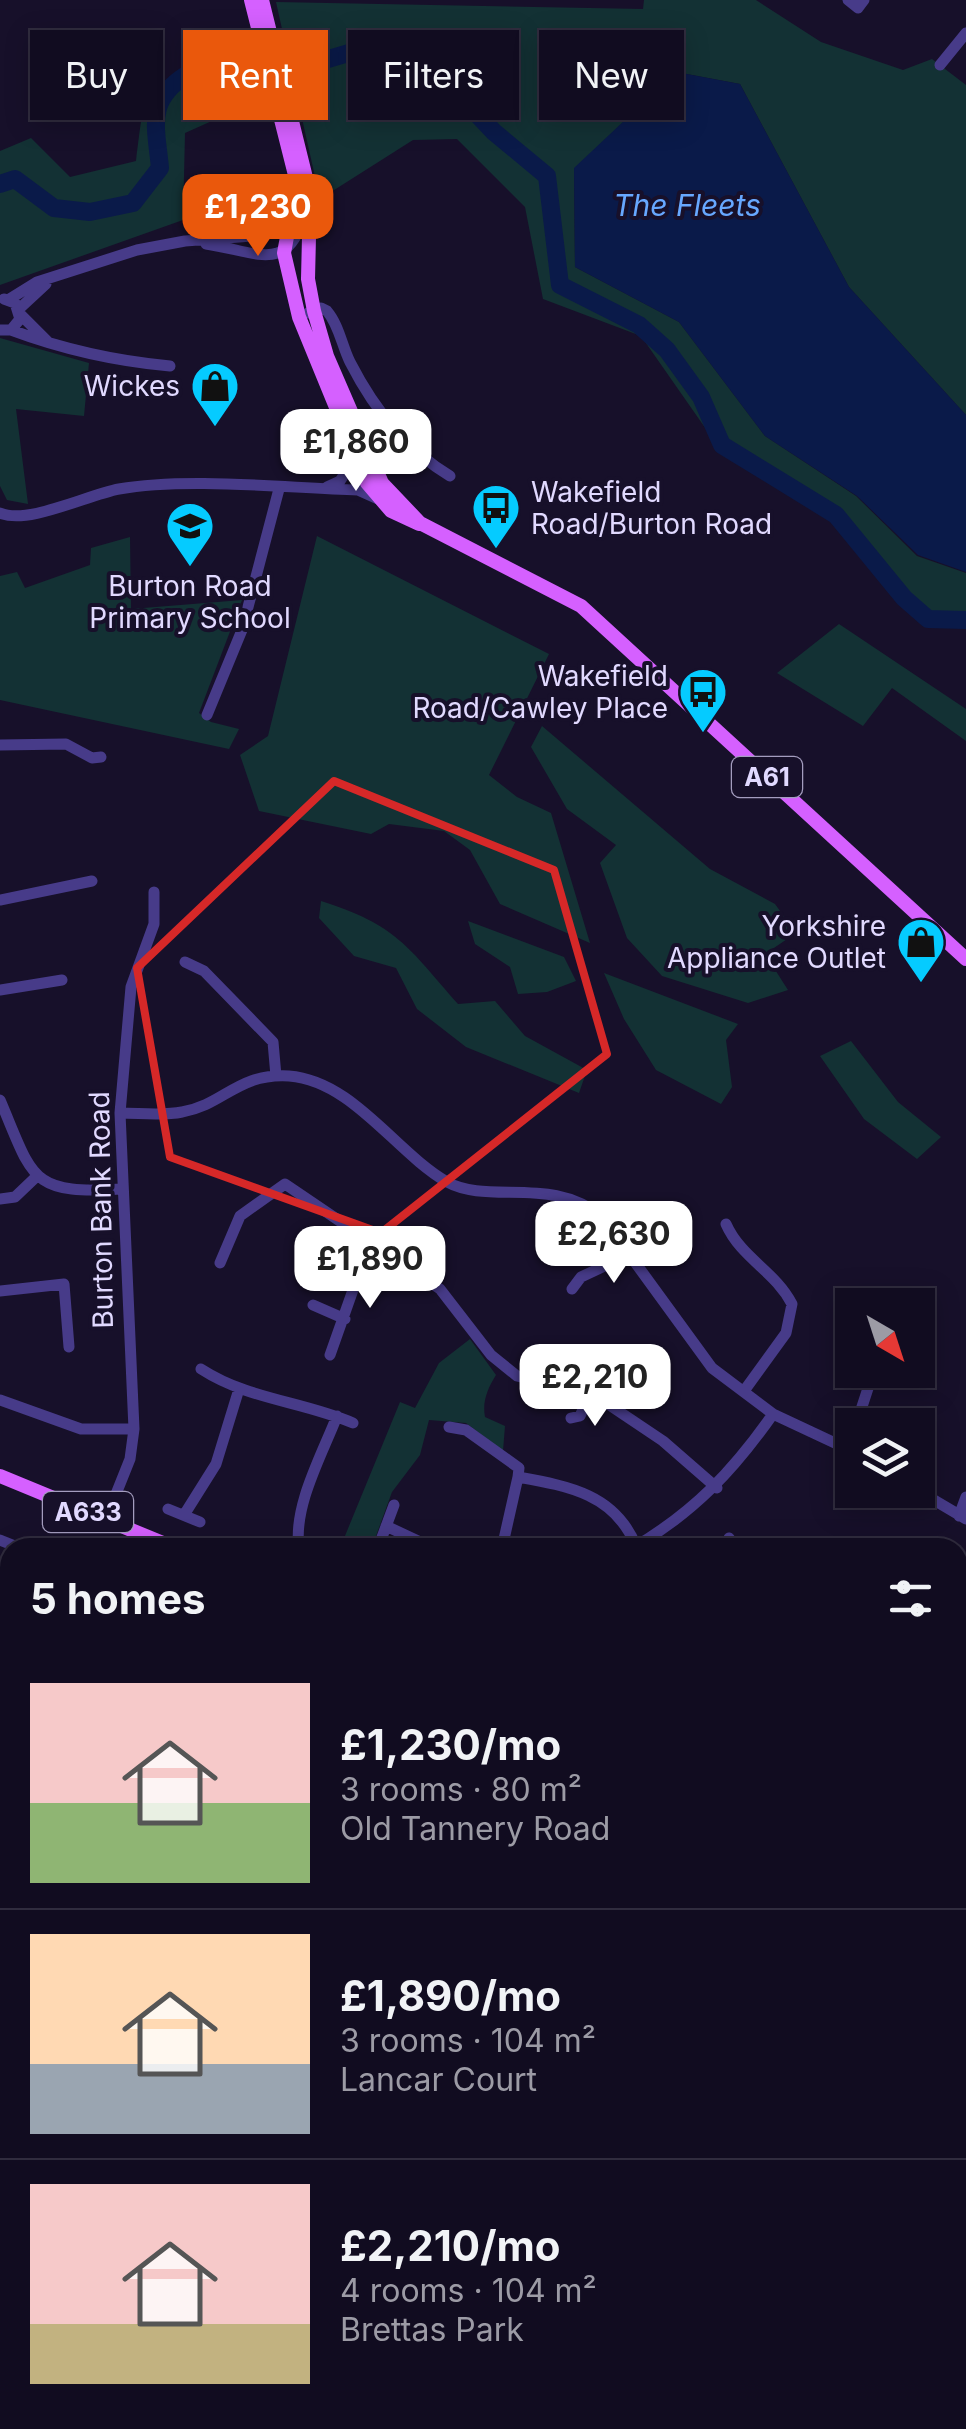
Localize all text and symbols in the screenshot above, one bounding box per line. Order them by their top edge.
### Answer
chip: Buy [30,30,163,120]
chip: Rent [183,30,328,120]
chip: Filters [348,30,519,120]
chip: New [539,30,684,120]
pin: £1,230 [177,174,339,259]
text: £1,230 [204,187,312,226]
water label: The Fleets [613,187,761,223]
shop icon: Wickes [189,360,241,428]
place label: Wickes [84,369,180,403]
pin: £1,860 [275,409,437,494]
text: £1,860 [302,422,410,461]
place label: Wakefield Road/Burton Road [531,475,772,541]
bus stop icon: Wakefield Road/Burton Road [470,482,522,550]
school or university icon: Burton Road Primary School [164,500,216,568]
place label: Burton Road Primary School [89,569,291,635]
place label: Wakefield Road/Cawley Place [412,659,668,725]
bus stop icon: Wakefield Road/Cawley Place [677,666,729,734]
road number: A61 [732,757,802,797]
place label: Yorkshire Appliance Outlet [667,909,886,975]
shop icon: Yorkshire Appliance Outlet [895,916,947,984]
street label: Burton Bank Road [82,1091,120,1329]
pin: £2,630 [533,1201,695,1286]
text: £2,630 [557,1214,671,1253]
pin: £1,890 [289,1226,451,1311]
text: £1,890 [316,1239,424,1278]
north arrow [835,1288,935,1388]
map controls [835,1288,935,1508]
pin: £2,210 [514,1344,676,1429]
text: £2,210 [542,1357,648,1396]
button: layers [835,1408,935,1508]
road number: A633 [43,1492,133,1532]
icon: filters [883,1571,938,1626]
text: 5 homes [30,1573,206,1624]
text: £1,230/mo [340,1719,561,1770]
icon: home [110,1723,230,1843]
text: 3 rooms · 80 m² [340,1770,582,1809]
text: Old Tannery Road [340,1809,610,1848]
text: £1,890/mo [340,1970,561,2021]
icon: home [110,1974,230,2094]
text: 3 rooms · 104 m² [340,2021,596,2060]
text: Lancar Court [340,2060,537,2099]
text: £2,210/mo [340,2220,561,2271]
icon: home [110,2224,230,2344]
text: 4 rooms · 104 m² [340,2271,597,2310]
text: Brettas Park [340,2310,524,2349]

